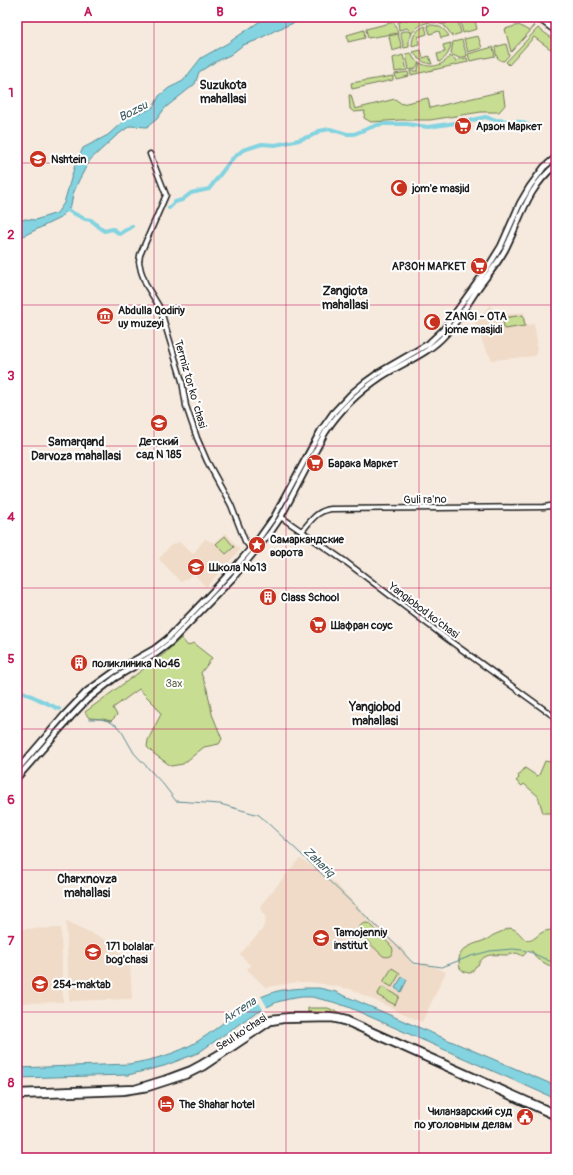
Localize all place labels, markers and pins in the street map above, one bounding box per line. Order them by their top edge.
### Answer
supermarket icon: Арзон Маркет [453,116,473,136]
place label: Арзон Маркет [476,120,543,133]
school or university icon: Nshtein [28,149,48,169]
place label: Nshtein [51,153,86,166]
mosque icon: jom'e masjid [389,178,409,198]
place label: jom'e masjid [411,182,470,195]
supermarket icon: АРЗОН МАРКЕТ [469,256,489,276]
place label: АРЗОН МАРКЕТ [392,260,467,273]
place label: Abdulla Qodiriy uy muzeyi [118,304,185,330]
museum icon: Abdulla Qodiriy uy muzeyi [95,306,115,326]
place label: ZANGI - OTA jome masjidi [444,310,508,336]
mosque icon: ZANGI - OTA jome masjidi [422,312,442,332]
school or university icon: Детский сад N 185 [149,413,169,433]
place label: Детский сад N 185 [135,435,182,461]
supermarket icon: Барака Маркет [305,453,325,473]
place label: Барака Маркет [328,457,399,470]
place label: Самаркандские ворота [270,533,344,559]
place icon: Самаркандские ворота [247,535,267,555]
school or university icon: Школа №13 [186,557,206,577]
place label: Школа №13 [208,561,267,574]
building icon: Class School [258,587,278,607]
place label: Class School [281,591,340,604]
supermarket icon: Шафран соус [308,615,328,635]
place label: Шафран соус [330,619,393,632]
building icon: поликлиника №46 [69,653,89,673]
place label: поликлиника №46 [92,657,181,670]
place label: Tamojenniy institut [333,926,387,952]
school or university icon: Tamojenniy institut [311,928,331,948]
place label: 171 bolalar bog'chasi [106,940,155,966]
school or university icon: 171 bolalar bog'chasi [83,942,103,962]
school or university icon: 254-maktab [30,974,50,994]
place label: 254-maktab [53,978,111,991]
hotel icon: The Shahar hotel [156,1094,176,1114]
place label: The Shahar hotel [178,1098,255,1111]
place label: Чиланзарский суд по уголовным делам [414,1105,512,1131]
public building icon: Чиланзарский суд по уголовным делам [515,1107,535,1127]

